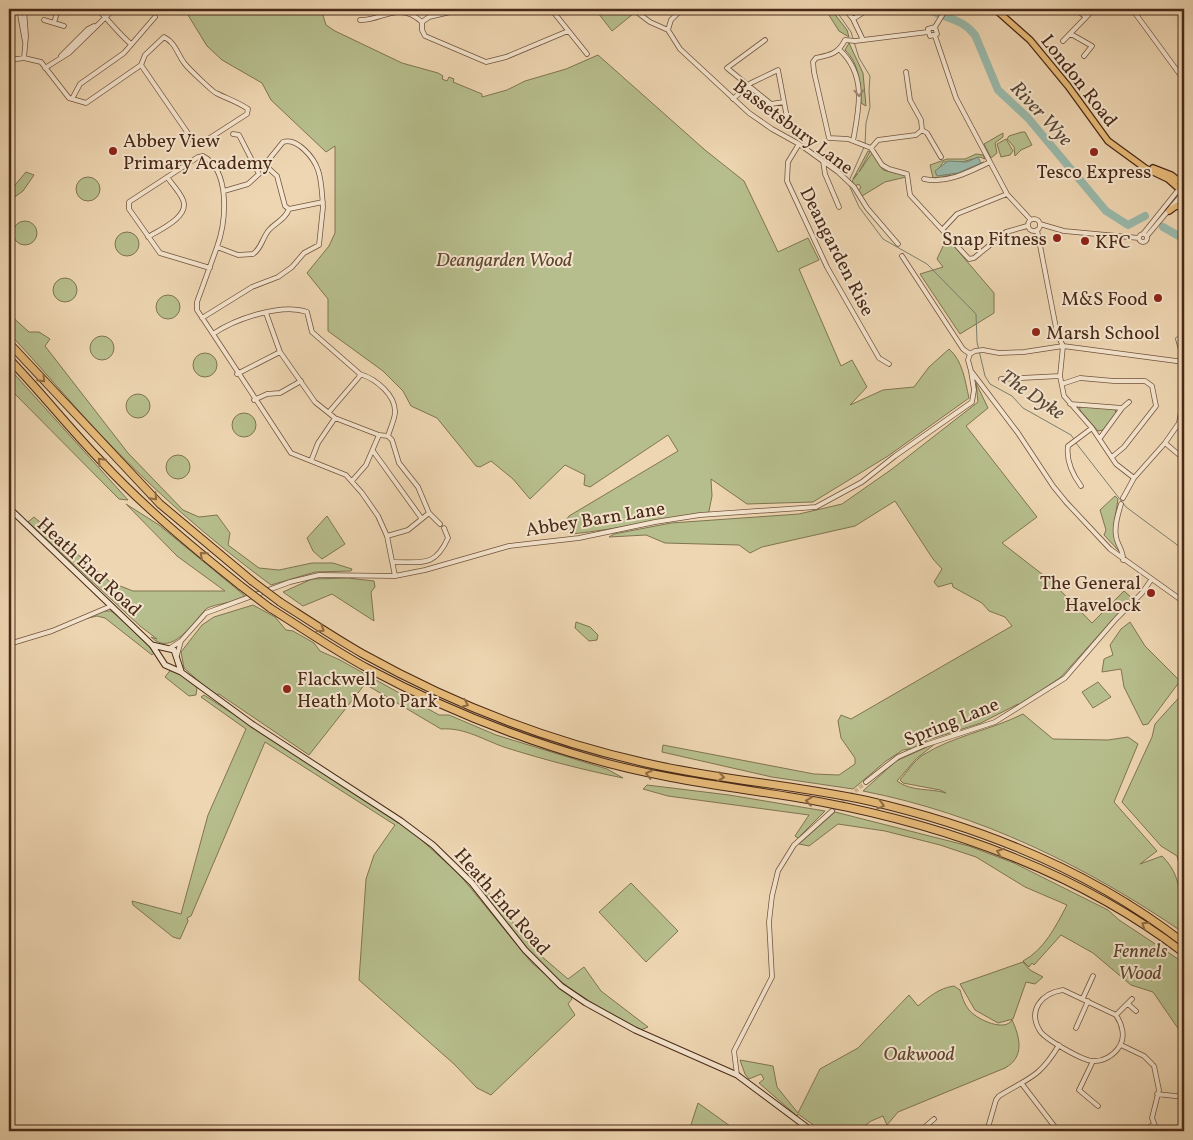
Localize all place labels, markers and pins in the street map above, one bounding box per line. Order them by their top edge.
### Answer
place label: Abbey View Primary Academy [123,129,272,177]
marker: Abbey View Primary Academy [107,145,119,157]
marker: Tesco Express [1088,146,1100,158]
place label: Tesco Express [1037,160,1151,186]
place label: Snap Fitness [942,227,1047,253]
place label: KFC [1095,230,1131,256]
marker: Snap Fitness [1051,232,1063,244]
marker: KFC [1079,235,1091,247]
place label: M&S Food [1061,287,1148,313]
marker: M&S Food [1152,292,1164,304]
place label: Marsh School [1046,321,1160,347]
marker: Marsh School [1030,326,1042,338]
place label: The General Havelock [1040,571,1141,619]
marker: The General Havelock [1145,587,1157,599]
place label: Flackwell Heath Moto Park [297,667,438,715]
marker: Flackwell Heath Moto Park [281,683,293,695]

